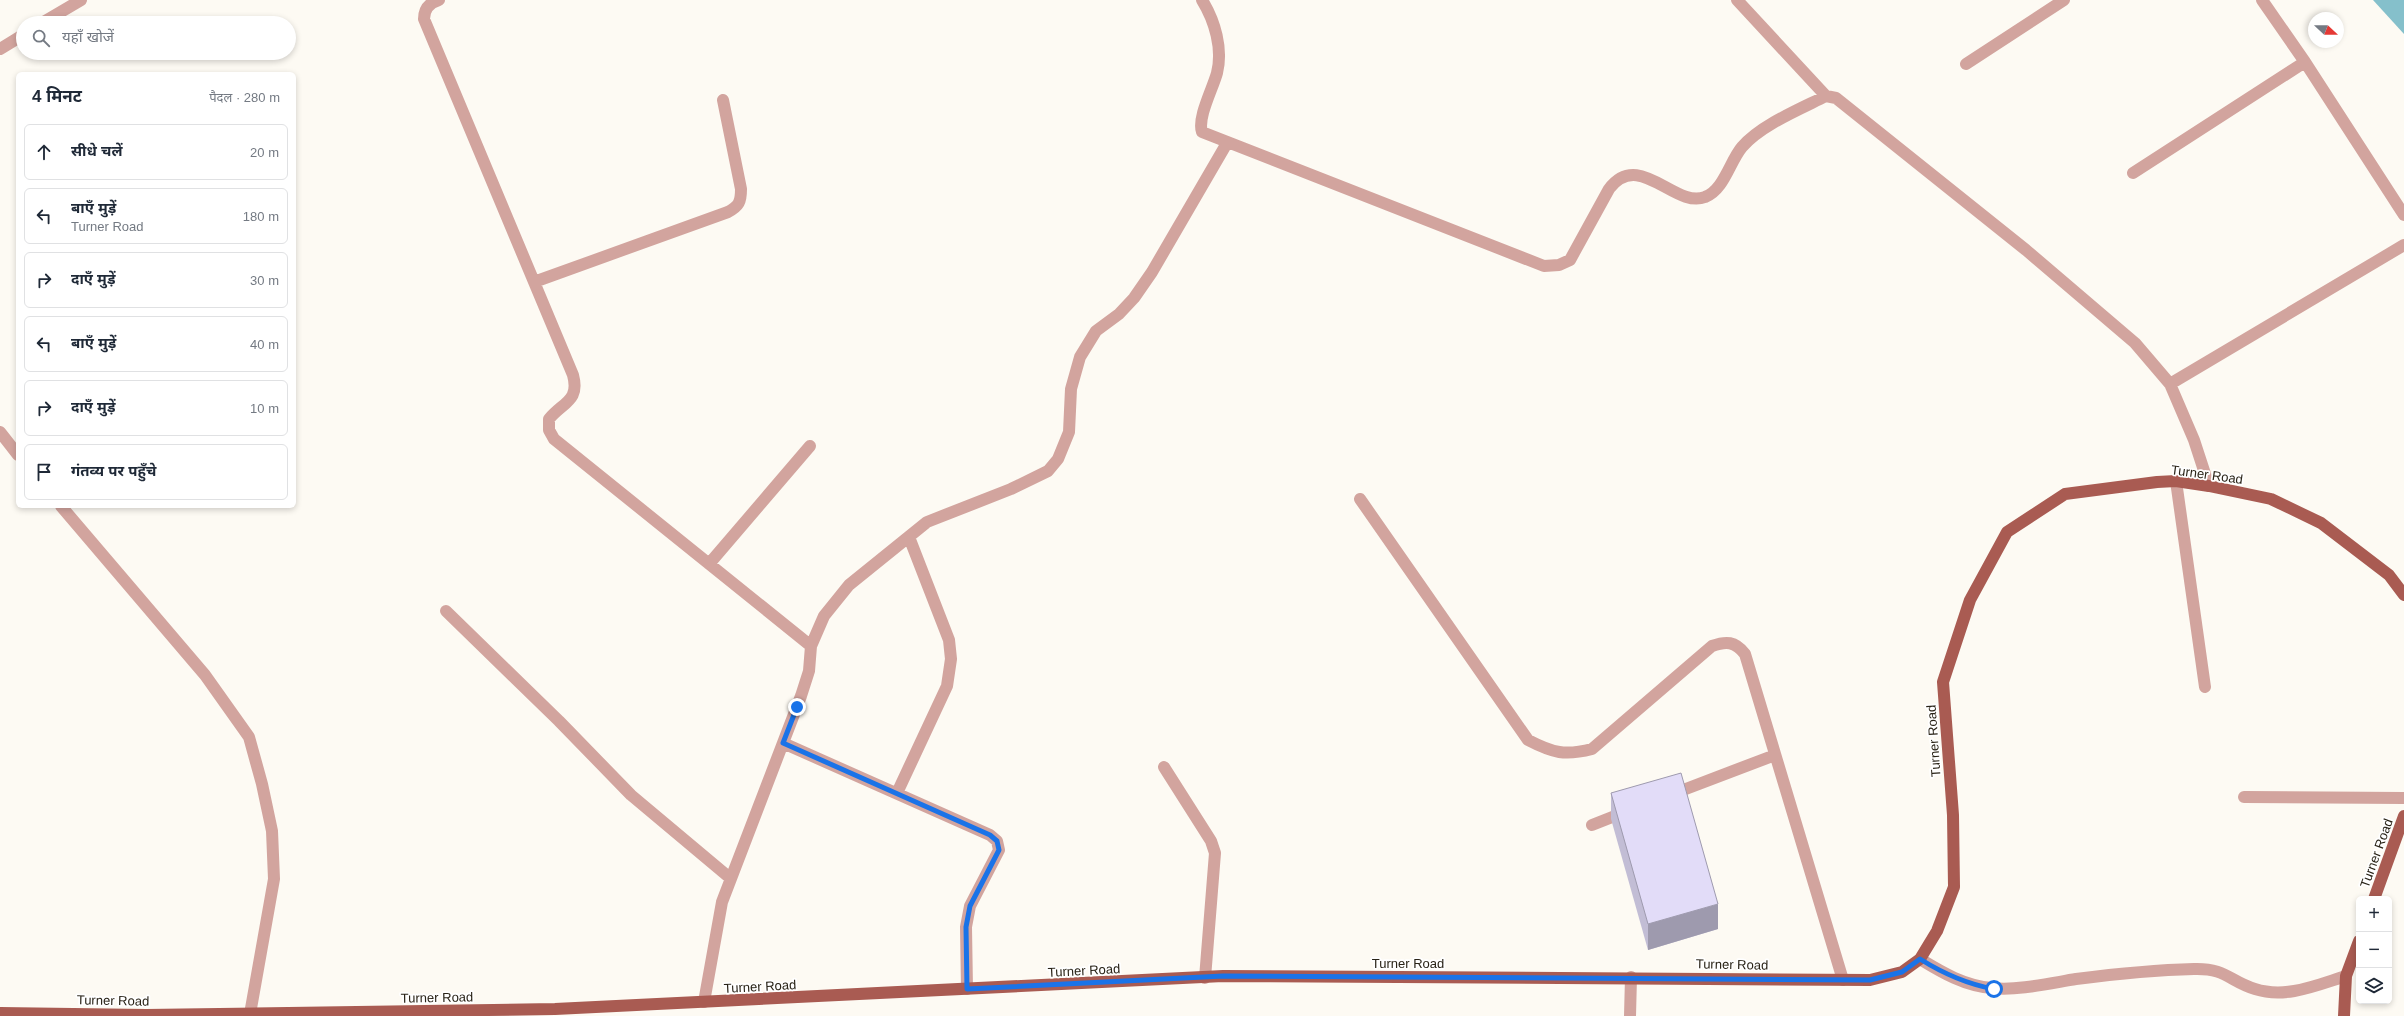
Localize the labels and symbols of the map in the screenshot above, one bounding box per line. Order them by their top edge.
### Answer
north arrow [2308,12,2344,48]
street label: Turner Road [2170,462,2244,487]
route end [788,698,806,716]
street label: Turner Road [1923,704,1944,778]
street label: Turner Road [2357,817,2396,890]
street label: Turner Road [1372,956,1444,971]
street label: Turner Road [1696,956,1768,973]
street label: Turner Road [1047,961,1121,980]
street label: Turner Road [723,977,797,996]
route start [1985,980,2003,998]
street label: Turner Road [401,989,473,1006]
street label: Turner Road [77,992,149,1009]

